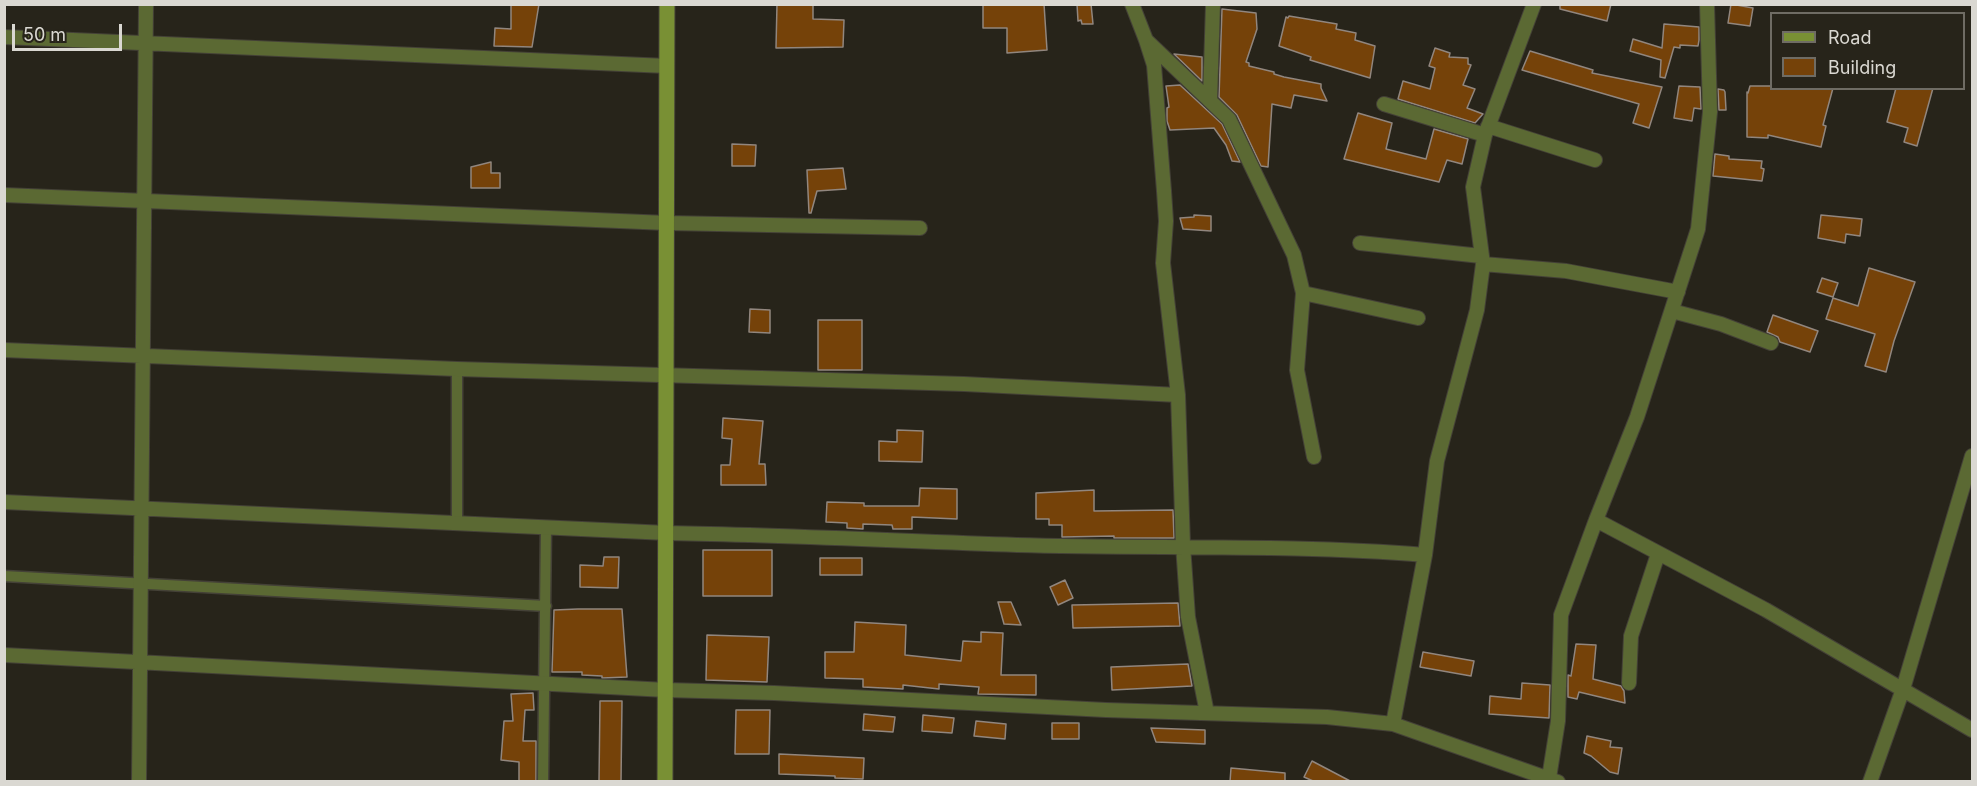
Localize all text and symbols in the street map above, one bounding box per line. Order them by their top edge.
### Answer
scale bar [15,12,124,50]
legend [1770,12,1965,90]
text: 50 m [23,24,66,45]
text: Road [1828,27,1871,48]
text: Building [1828,57,1896,78]

